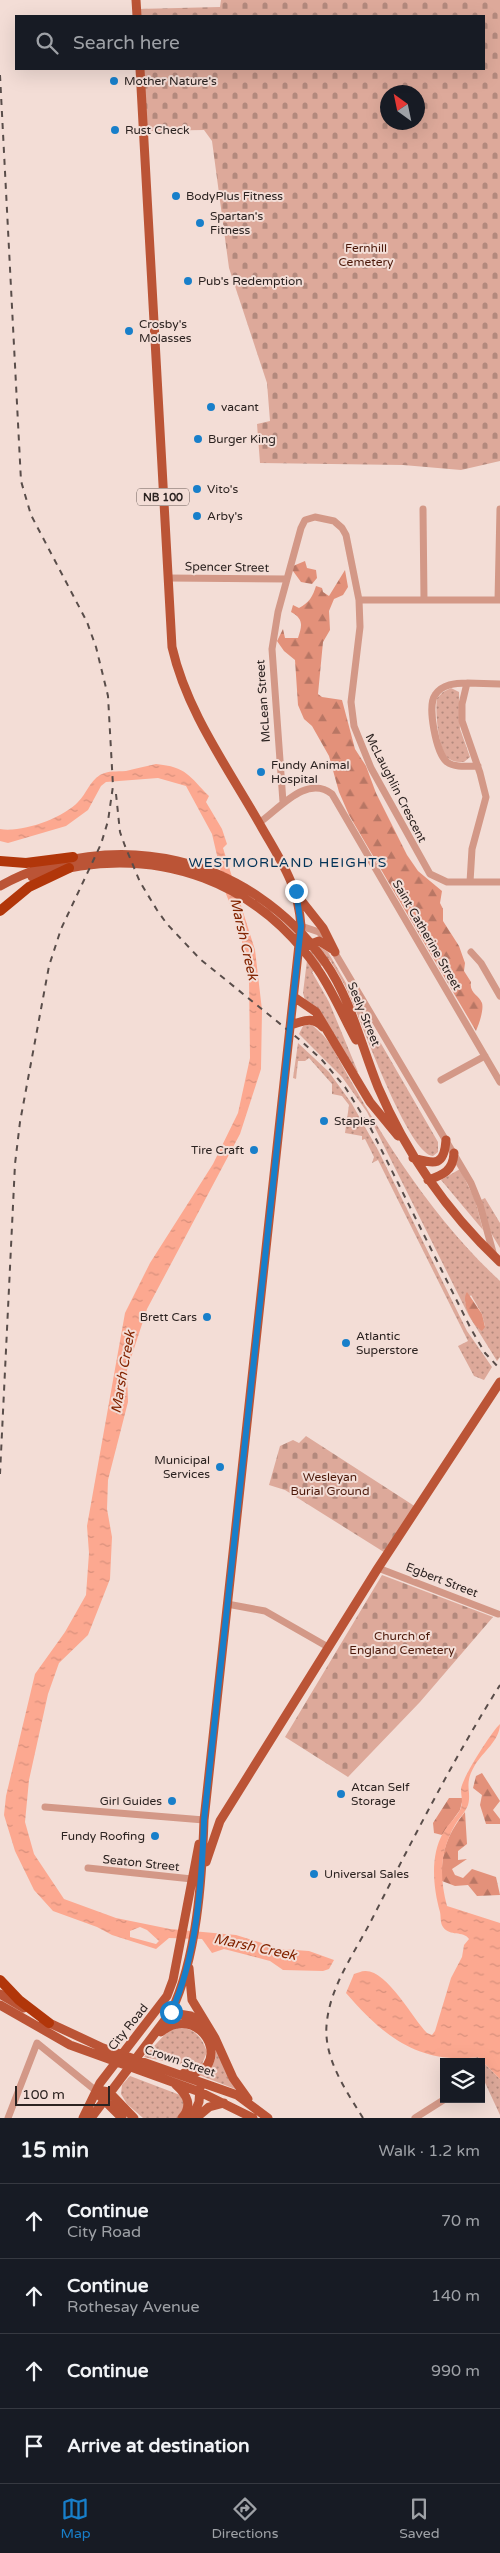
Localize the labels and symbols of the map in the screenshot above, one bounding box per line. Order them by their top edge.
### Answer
place label: Mother Nature's [124,74,217,88]
marker: Mother Nature's [108,75,120,87]
north arrow [380,85,425,130]
place label: Rust Check [125,123,190,137]
marker: Rust Check [109,124,121,136]
place label: BodyPlus Fitness [186,189,283,203]
marker: BodyPlus Fitness [170,190,182,202]
place label: Spartan's Fitness [210,209,264,237]
marker: Spartan's Fitness [194,217,206,229]
park label: Fernhill Cemetery [338,241,394,269]
place label: Pub's Redemption [198,274,303,288]
marker: Pub's Redemption [182,275,194,287]
place label: Crosby's Molasses [139,317,192,345]
marker: Crosby's Molasses [123,325,135,337]
place label: vacant [221,400,259,414]
marker: vacant [205,401,217,413]
place label: Burger King [208,432,276,446]
marker: Burger King [192,433,204,445]
place label: Vito's [207,482,239,496]
marker: Vito's [191,483,203,495]
road number: NB 100 [137,488,189,506]
place label: Arby's [207,509,243,523]
marker: Arby's [191,510,203,522]
street label: Spencer Street [185,559,270,575]
street label: McLean Street [253,659,273,743]
street label: McLaughlin Crescent [362,731,430,845]
place label: Fundy Animal Hospital [271,758,350,786]
marker: Fundy Animal Hospital [255,766,267,778]
district label: WESTMORLAND HEIGHTS [188,854,388,871]
street label: Saint Catherine Street [390,877,464,993]
route end [285,880,308,903]
water label: Marsh Creek [226,896,262,983]
street label: Seely Street [345,980,383,1048]
place label: Staples [334,1114,376,1128]
marker: Staples [318,1115,330,1127]
place label: Tire Craft [191,1143,244,1157]
marker: Tire Craft [248,1144,260,1156]
place label: Brett Cars [140,1310,197,1324]
marker: Brett Cars [201,1311,213,1323]
water label: Marsh Creek [107,1328,139,1415]
place label: Atlantic Superstore [356,1329,418,1357]
marker: Atlantic Superstore [340,1337,352,1349]
place label: Municipal Services [154,1453,210,1481]
marker: Municipal Services [214,1461,226,1473]
park label: Wesleyan Burial Ground [291,1470,369,1498]
street label: Egbert Street [404,1560,480,1600]
park label: Church of England Cemetery [349,1629,455,1657]
place label: Atcan Self Storage [351,1780,410,1808]
marker: Atcan Self Storage [335,1788,347,1800]
place label: Girl Guides [100,1794,162,1808]
marker: Girl Guides [166,1795,178,1807]
place label: Fundy Roofing [61,1829,145,1843]
marker: Fundy Roofing [149,1830,161,1842]
street label: Seaton Street [102,1852,181,1874]
place label: Universal Sales [324,1867,409,1881]
marker: Universal Sales [308,1868,320,1880]
water label: Marsh Creek [212,1930,299,1964]
street label: City Road [105,2001,151,2053]
route start [160,2001,183,2024]
street label: Crown Street [143,2042,218,2080]
scale bar [15,2083,110,2106]

